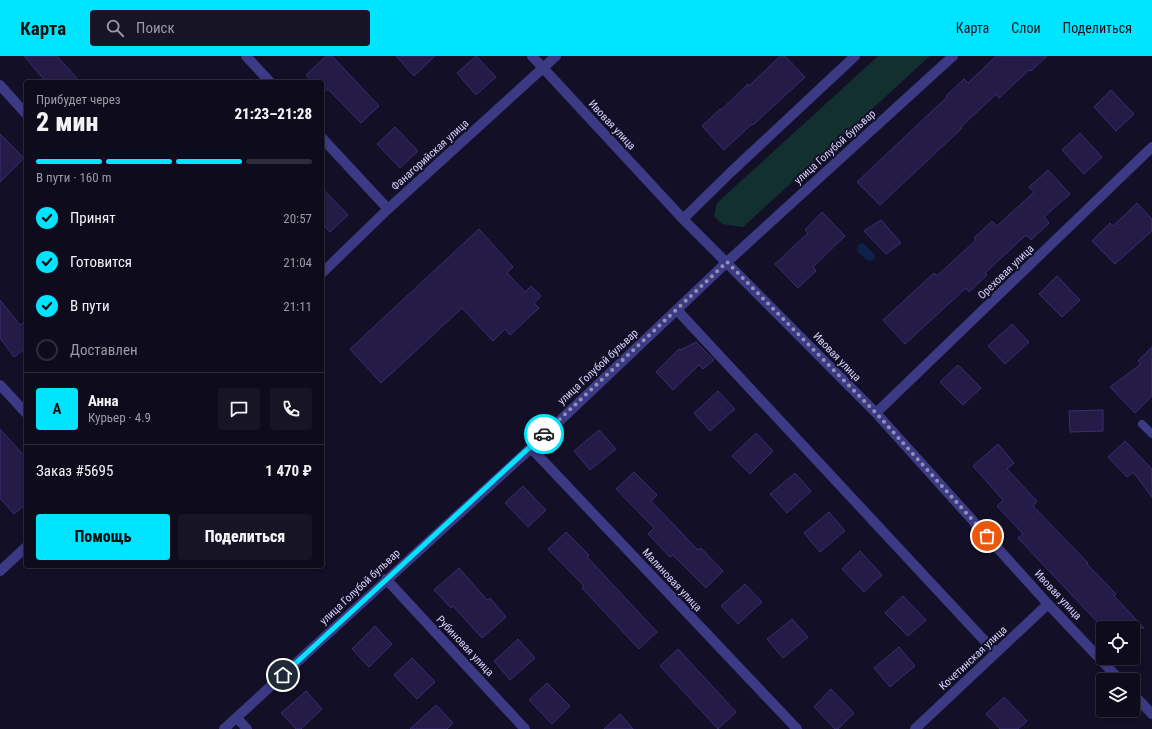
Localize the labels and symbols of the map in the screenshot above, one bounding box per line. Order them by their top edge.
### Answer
street label: Ивовая улица [586,97,638,153]
street label: улица Голубой бульвар [792,107,878,187]
street label: Фанагорийская улица [389,117,471,193]
street label: Ореховая улица [975,242,1037,302]
street label: улица Голубой бульвар [555,326,641,408]
street label: Ивовая улица [810,330,864,384]
courier [524,414,564,454]
pin [970,519,1004,553]
street label: улица Голубой бульвар [317,546,403,628]
street label: Малиновая улица [640,546,704,614]
street label: Ивовая улица [1032,567,1084,623]
street label: Рубиновая улица [434,613,496,679]
street label: Кочетинская улица [936,623,1010,693]
pin [266,658,300,692]

